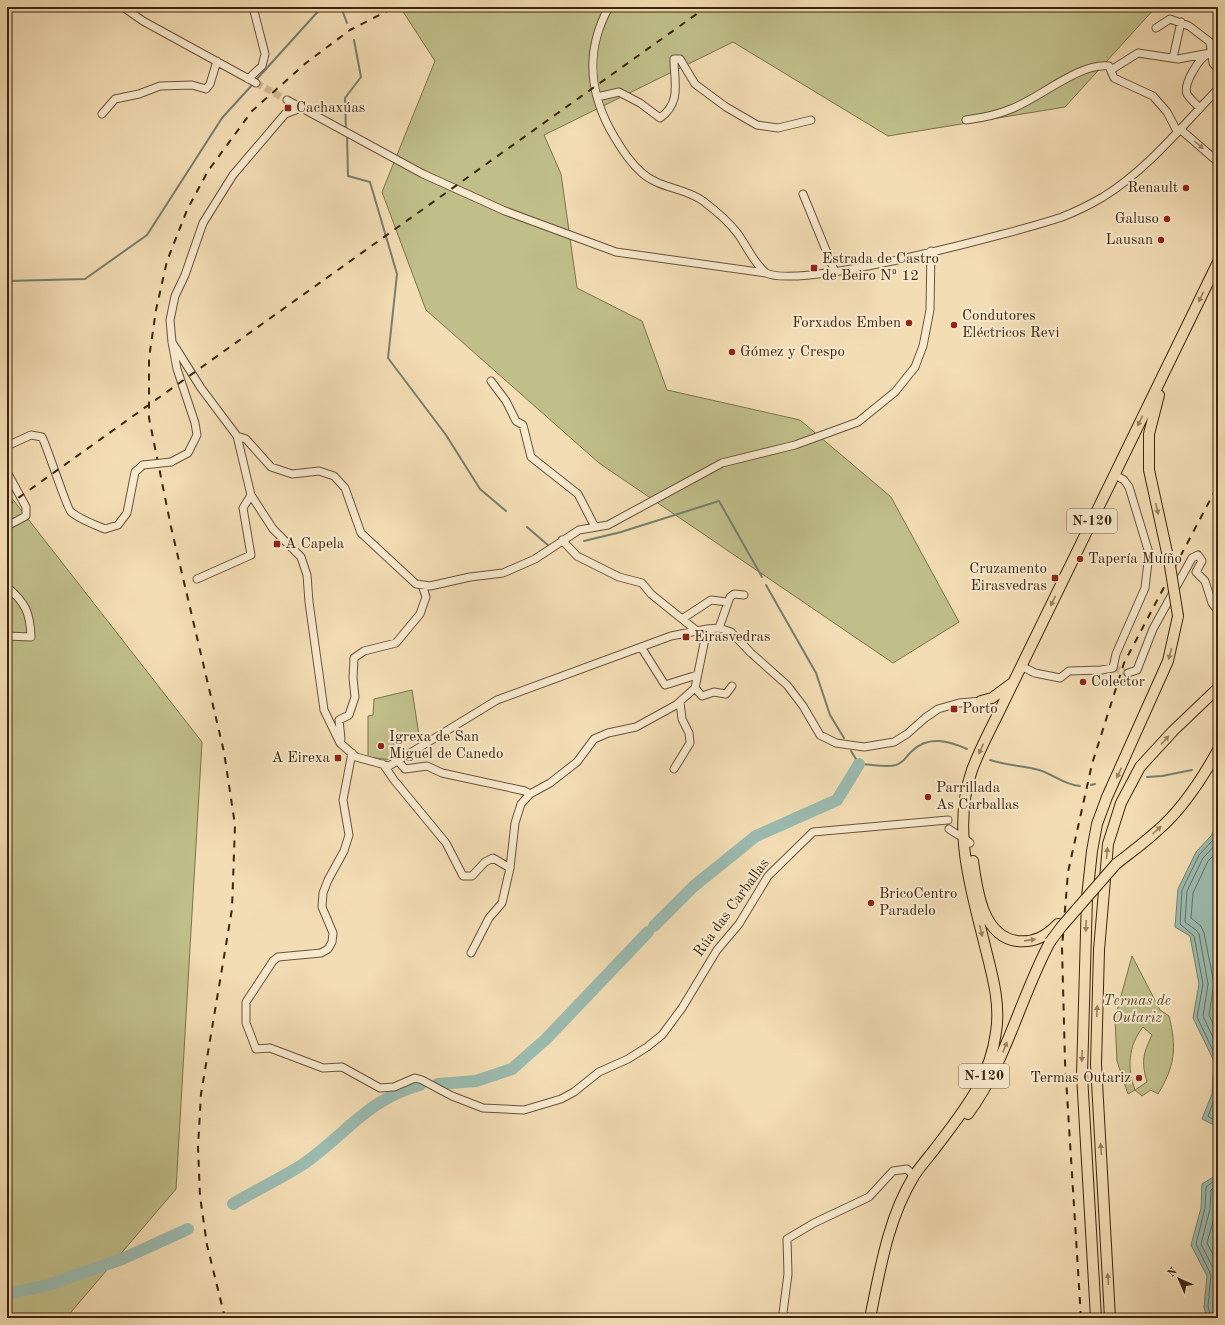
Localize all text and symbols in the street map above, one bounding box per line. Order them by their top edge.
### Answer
place label: Cachaxúas [296,101,365,116]
marker: Cachaxúas [283,103,293,113]
one-way arrow [1193,141,1204,150]
place label: Renault [1128,181,1178,196]
marker: Renault [1181,183,1191,193]
place label: Galuso [1115,212,1159,227]
marker: Galuso [1162,214,1172,224]
place label: Lausan [1106,233,1153,248]
marker: Lausan [1156,235,1166,245]
place label: Estrada de Castro de Beiro Nº 12 [822,252,939,284]
marker: Estrada de Castro de Beiro Nº 12 [809,263,819,273]
one-way arrow [1198,292,1204,303]
place label: Condutores Eléctricos Revi [962,309,1060,341]
place label: Forxados Emben [792,316,901,331]
marker: Forxados Emben [904,318,914,328]
marker: Condutores Eléctricos Revi [949,320,959,330]
place label: Gómez y Crespo [740,345,845,360]
marker: Gómez y Crespo [727,347,737,357]
one-way arrow [1137,415,1144,426]
one-way arrow [1154,503,1160,515]
road number: N-120 [1067,509,1117,533]
place label: A Capela [285,537,345,552]
marker: A Capela [272,539,282,549]
place label: Tapería Muíño [1088,552,1182,567]
marker: Tapería Muíño [1075,554,1085,564]
place label: Cruzamento Eirasvedras [969,562,1047,594]
marker: Cruzamento Eirasvedras [1050,573,1060,583]
one-way arrow [1050,595,1056,606]
place label: Eirasvedras [694,630,771,645]
marker: Eirasvedras [681,632,691,642]
one-way arrow [1167,648,1173,660]
place label: Colector [1091,675,1145,690]
marker: Colector [1078,677,1088,687]
place label: Porto [962,702,998,717]
marker: Porto [949,704,959,714]
place label: Igrexa de San Miguel de Canedo [389,730,504,762]
one-way arrow [1161,735,1170,745]
marker: Igrexa de San Miguel de Canedo [376,741,386,751]
one-way arrow [978,744,984,756]
place label: A Eirexa [272,751,331,766]
marker: A Eirexa [333,753,343,763]
one-way arrow [1115,767,1122,779]
place label: Parrillada As Carballas [936,781,1019,813]
marker: Parrillada As Carballas [923,792,933,802]
one-way arrow [1152,826,1163,835]
one-way arrow [1104,847,1110,859]
street label: Rúa das Carballas [692,856,772,960]
place label: BricoCentro Paradelo [879,887,957,919]
marker: BricoCentro Paradelo [866,898,876,908]
one-way arrow [1083,920,1089,933]
one-way arrow [978,925,984,937]
one-way arrow [1023,937,1036,943]
park label: Termas de Outariz [1103,994,1171,1026]
one-way arrow [1094,1004,1100,1017]
one-way arrow [1002,1040,1008,1052]
one-way arrow [1079,1050,1086,1062]
road number: N-120 [959,1064,1009,1088]
place label: Termas Outariz [1030,1071,1131,1086]
marker: Termas Outariz [1134,1073,1144,1083]
one-way arrow [1098,1143,1105,1155]
north arrow [1159,1259,1199,1299]
text: N [1166,1266,1180,1280]
one-way arrow [1105,1273,1112,1285]

